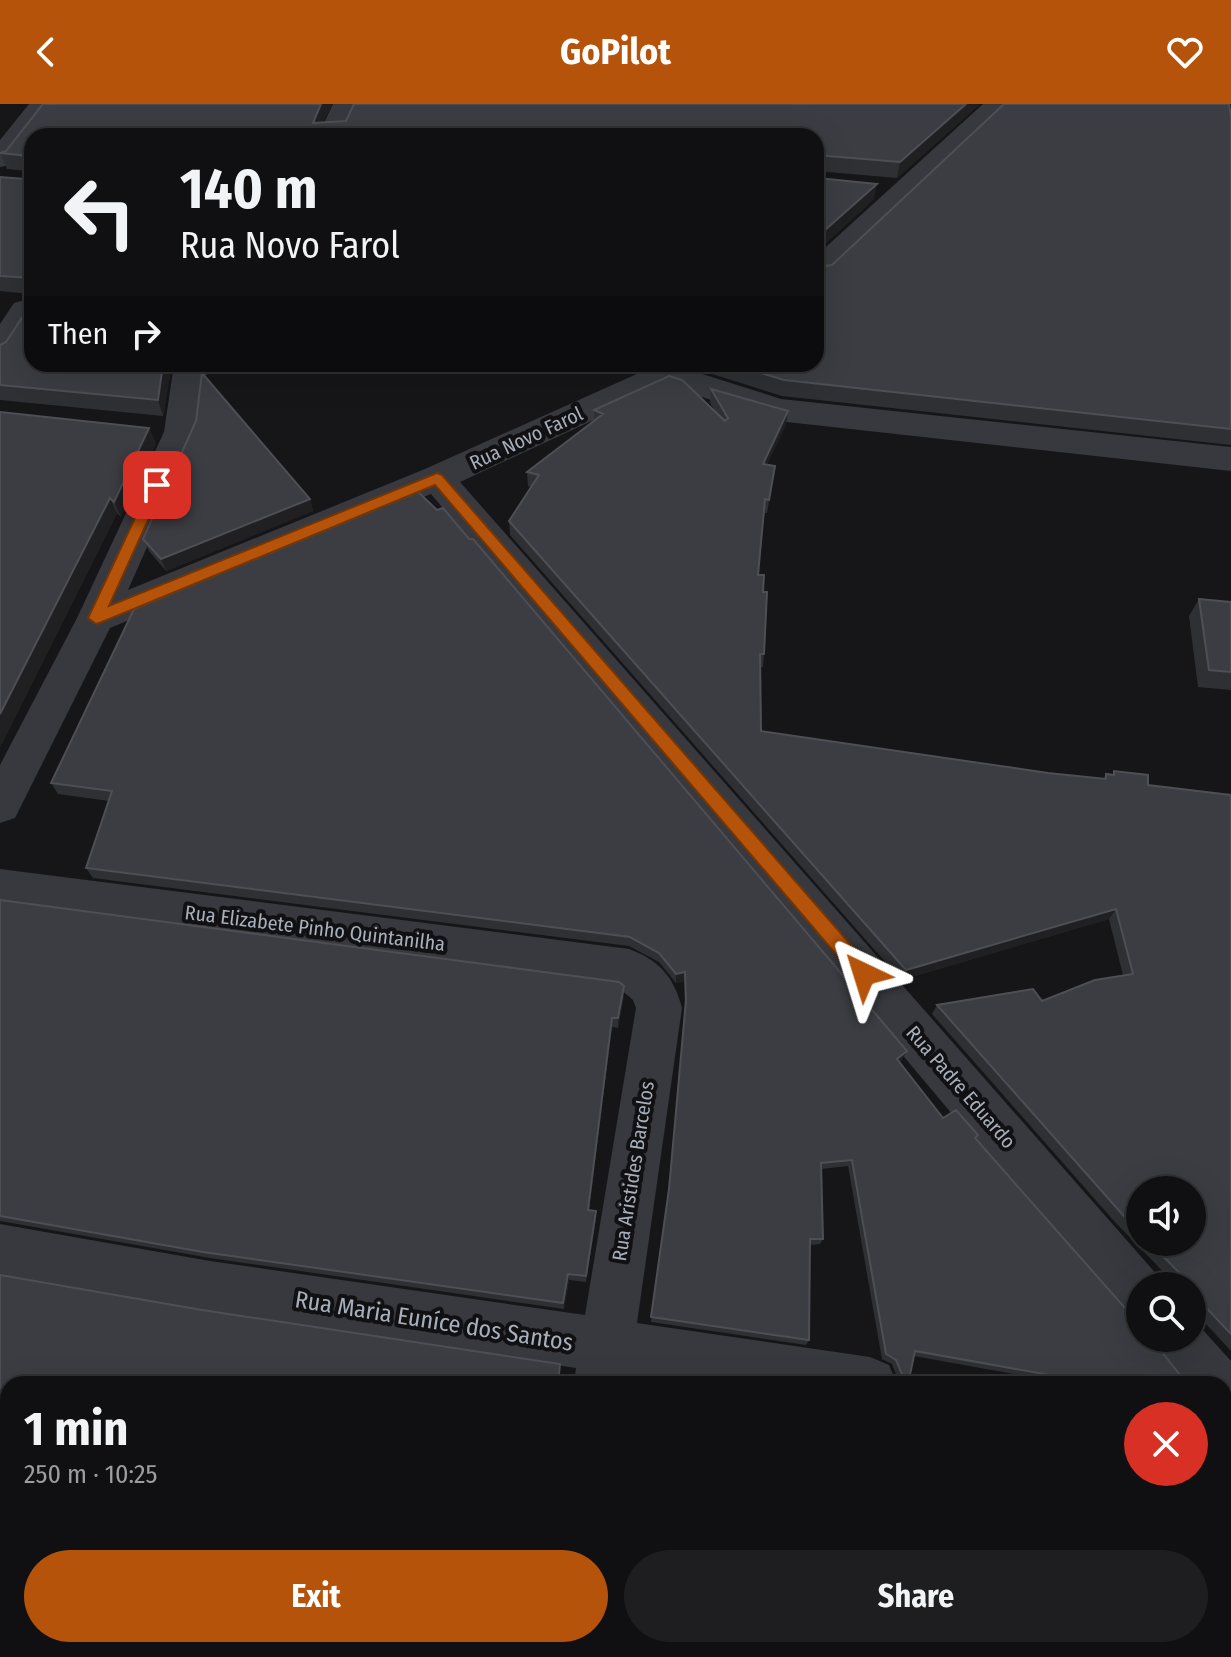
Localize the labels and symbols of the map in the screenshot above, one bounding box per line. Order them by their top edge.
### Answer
street label: Rua Novo Farol [466,401,586,475]
pin [123,451,191,519]
street label: Rua Elizabete Pinho Quintanilha [183,900,447,956]
position arrow [822,932,906,1016]
street label: Rua Padre Eduardo [901,1021,1021,1153]
street label: Rua Aristides Barcelos [607,1079,659,1263]
street label: Rua Maria Euníce dos Santos [293,1285,575,1357]

